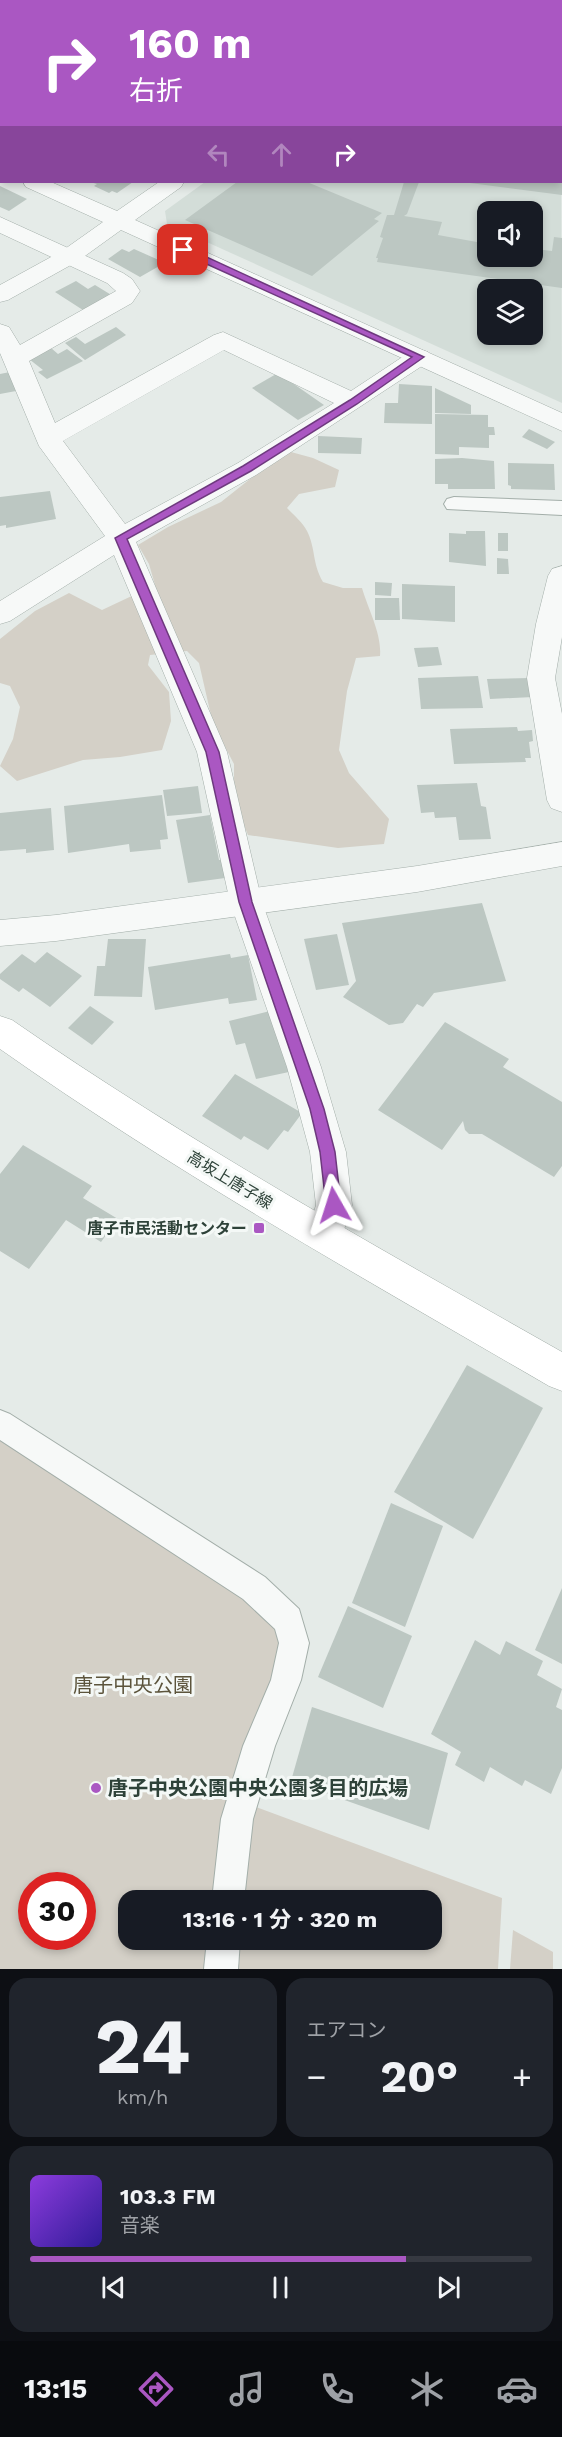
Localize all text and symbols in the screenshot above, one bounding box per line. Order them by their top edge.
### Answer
text: 160 m [129,19,252,68]
icon: right [30,24,108,102]
text: 右折 [129,75,183,107]
icon: left [202,138,235,171]
icon: ahead [265,138,298,171]
icon: right [328,138,361,171]
map controls [477,201,543,345]
button: sound [477,201,543,267]
pin [157,224,208,275]
icon: arrive [166,233,199,266]
button: layers [477,279,543,345]
street label: 高坂上唐子線 [184,1147,276,1213]
position arrow [302,1173,366,1237]
place label: 唐子市民活動センター [87,1219,247,1238]
marker: 唐子市民活動センター [252,1221,266,1235]
park label: 唐子中央公園 [73,1673,193,1697]
place label: 唐子中央公園中央公園多目的広場 [108,1776,408,1800]
marker: 唐子中央公園中央公園多目的広場 [89,1781,103,1795]
speed limit sign: 30 [18,1872,96,1950]
text: 13:16 · 1 分 · 320 m [183,1907,377,1932]
text: 24 [95,2000,191,2092]
text: エアコン [307,2018,387,2042]
text: 20° [380,2050,458,2103]
text: − [307,2057,326,2096]
text: + [512,2057,532,2096]
text: km/h [117,2085,169,2109]
text: 103.3 FM [120,2184,216,2209]
text: 音楽 [120,2213,160,2237]
icon: previous [97,2271,130,2304]
icon: pause [264,2271,297,2304]
icon: next [432,2271,465,2304]
icon: directions [135,2368,177,2410]
icon: music [226,2368,268,2410]
icon: phone [316,2368,358,2410]
icon: climate [406,2368,448,2410]
icon: car [496,2368,538,2410]
text: 13:15 [24,2373,87,2405]

